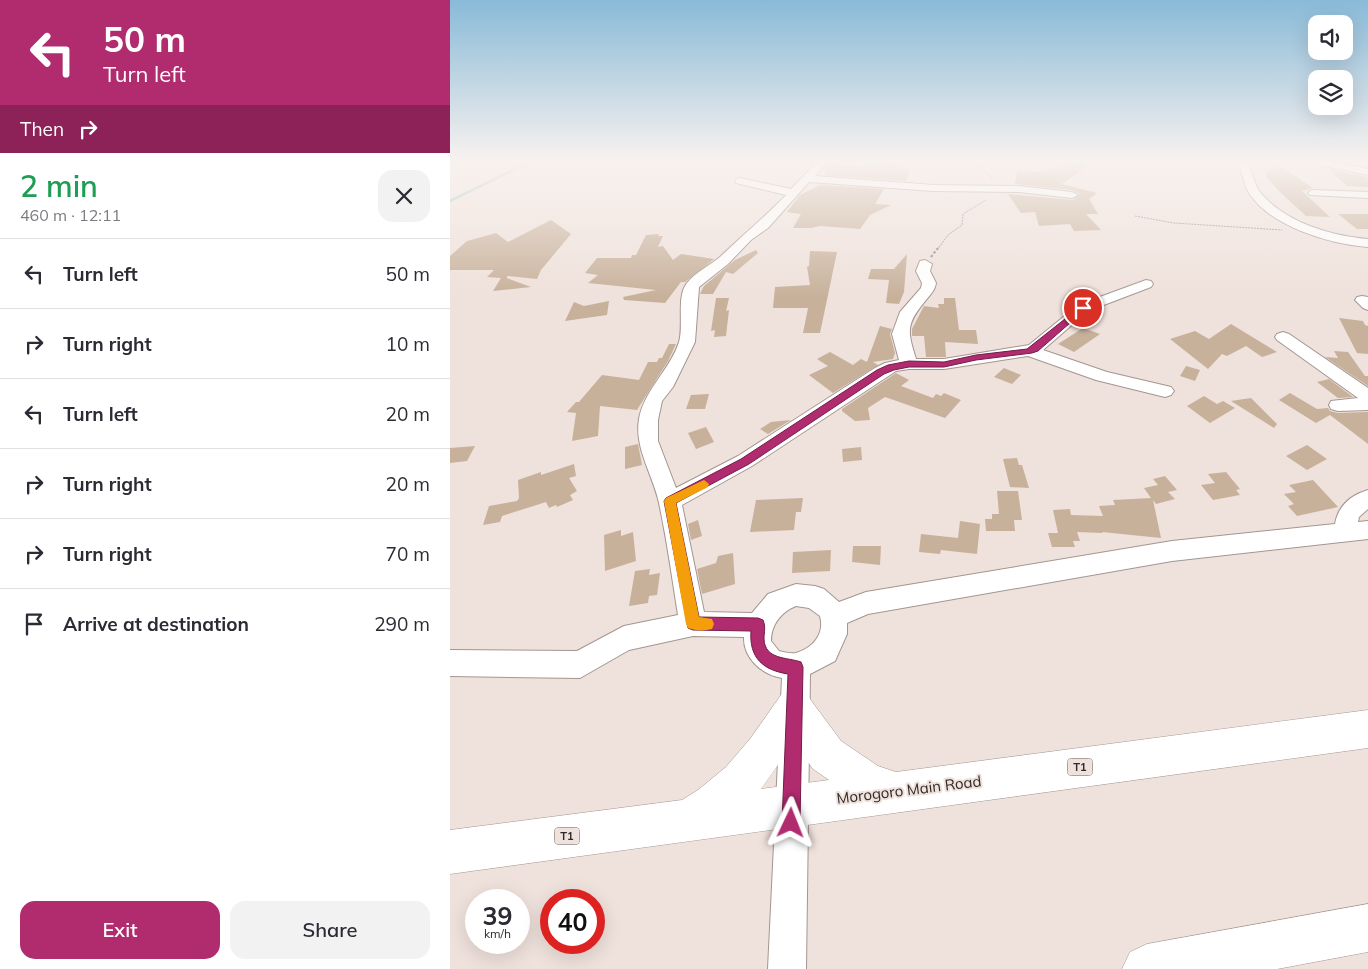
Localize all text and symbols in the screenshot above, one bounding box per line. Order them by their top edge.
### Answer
map controls [1308,15,1353,115]
button: sound [1308,15,1353,60]
text: 50 m [103,17,186,61]
icon: left [20,20,85,85]
text: Turn left [103,60,186,88]
button: layers [1308,70,1353,115]
icon: right [74,115,102,143]
text: Then [20,117,64,141]
text: 2 min [20,167,98,205]
button: close [378,170,430,222]
text: 460 m · 12:11 [20,205,121,225]
icon: left [20,260,48,288]
text: Turn left [63,262,138,286]
text: 50 m [386,262,430,286]
pin [1062,287,1104,329]
icon: arrive [1069,294,1097,322]
icon: right [20,330,48,358]
text: Turn right [63,332,152,356]
text: 10 m [386,332,430,356]
icon: left [20,400,48,428]
text: Turn left [63,402,138,426]
text: 20 m [386,402,430,426]
icon: right [20,470,48,498]
text: Turn right [63,472,152,496]
text: 20 m [386,472,430,496]
icon: right [20,540,48,568]
text: Turn right [63,542,152,566]
text: 70 m [386,542,430,566]
icon: arrive [20,610,48,638]
text: Arrive at destination [63,612,249,636]
text: 290 m [374,612,430,636]
road number: T1 [1068,759,1092,776]
street label: Morogoro Main Road [835,771,982,808]
position arrow [764,796,816,848]
road number: T1 [554,828,580,844]
speed limit sign: 40 [540,889,605,954]
text: 39 [482,900,513,931]
button: Exit [20,901,220,959]
button: Share [230,901,430,959]
text: km/h [484,926,511,941]

